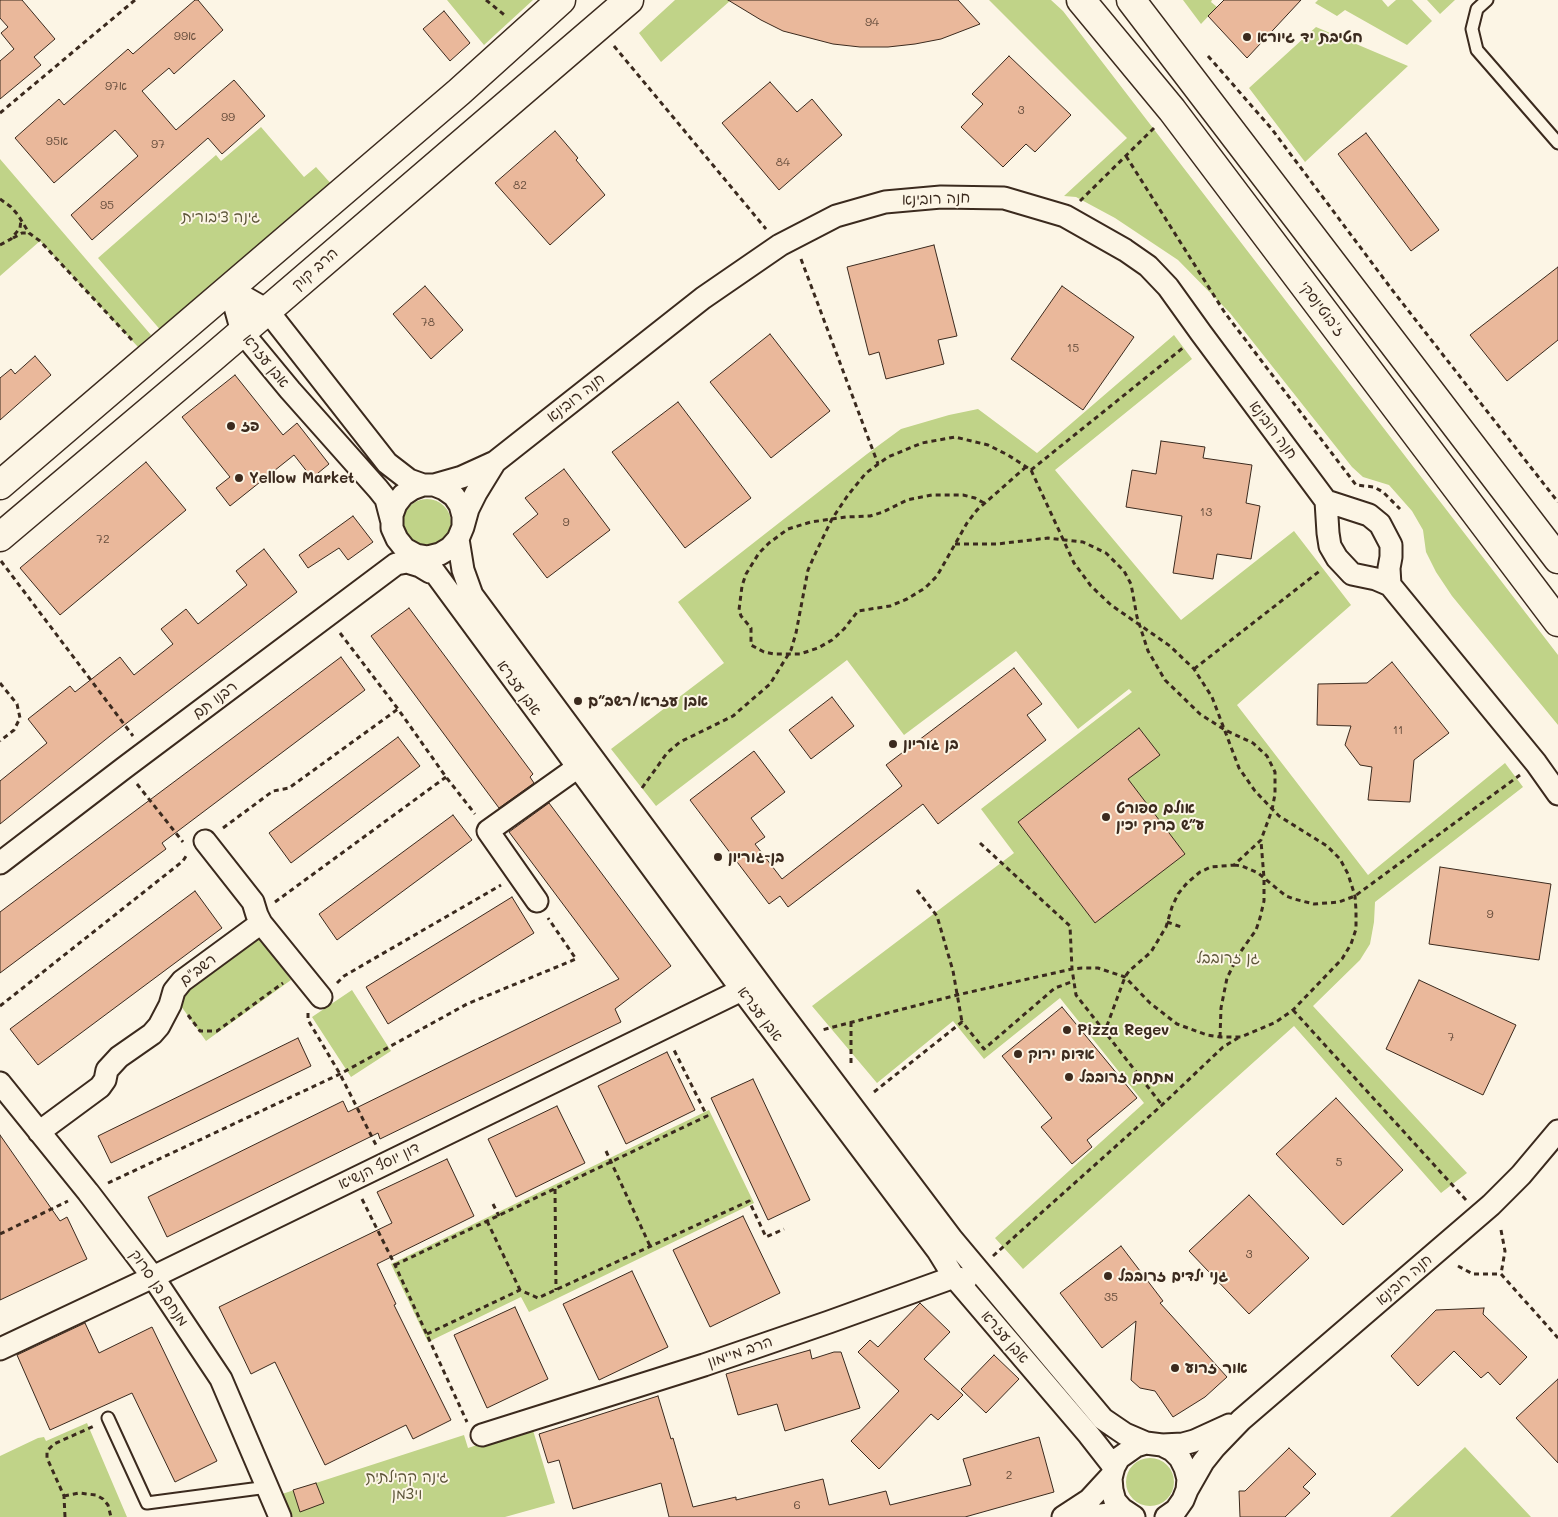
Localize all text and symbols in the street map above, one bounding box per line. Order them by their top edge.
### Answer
house number: 94 [865,15,879,29]
place label: חטיבת יד גיורא [1257,28,1363,46]
house number: 99א [174,29,196,43]
marker: חטיבת יד גיורא [1241,31,1253,43]
house number: 97א [105,79,127,93]
house number: 3 [1017,103,1025,117]
house number: 99 [221,110,235,124]
house number: 95א [46,134,68,148]
house number: 97 [151,137,165,151]
house number: 84 [776,155,790,169]
house number: 82 [513,178,527,192]
street label: חנה רובינא [901,189,971,209]
house number: 95 [100,198,114,212]
park label: גינה ציבורית [182,208,260,226]
street label: הרב קוק [288,244,342,294]
street label: ז'בוטינסקי [1295,278,1349,340]
house number: 78 [421,315,435,329]
street label: אבן עזרא [239,330,293,392]
house number: 15 [1067,341,1079,355]
street label: חנה רובינא [543,370,609,426]
street label: חנה רובינא [1245,397,1301,463]
place label: פז [241,417,260,435]
marker: פז [225,420,237,432]
place label: Yellow Market [249,469,355,487]
marker: Yellow Market [233,472,245,484]
house number: 13 [1200,505,1212,519]
house number: 9 [562,515,570,529]
house number: 72 [96,532,110,546]
street label: אבן עזרא [493,657,545,719]
street label: רבנו תם [189,677,241,723]
place label: אבן עזרא/רשב״ם [588,692,708,710]
marker: אבן עזרא/רשב״ם [572,695,584,707]
house number: 11 [1393,723,1403,737]
place label: בן גוריון [903,735,959,753]
marker: בן גוריון [887,738,899,750]
place label: אולם ספורט ע״ש ברוך יכין [1116,799,1205,834]
marker: אולם ספורט ע״ש ברוך יכין [1100,811,1112,823]
place label: בן-גוריון [728,848,785,866]
marker: בן-גוריון [712,851,724,863]
house number: 9 [1486,907,1494,921]
park label: גן זרובבל [1196,949,1260,967]
street label: רשב"ם [176,950,220,990]
street label: אבן עזרא [734,983,786,1045]
place label: Pizza Regev [1077,1021,1169,1039]
marker: Pizza Regev [1061,1024,1073,1036]
house number: 7 [1448,1030,1454,1044]
place label: אדום ירוק [1028,1045,1095,1063]
marker: אדום ירוק [1012,1048,1024,1060]
place label: מתחם זרובבל [1079,1068,1174,1086]
marker: מתחם זרובבל [1063,1071,1075,1083]
street label: דון יוסף הנשיא [335,1139,423,1193]
house number: 5 [1336,1155,1342,1169]
street label: מנחם בן סרוק [126,1246,192,1330]
house number: 3 [1245,1247,1253,1261]
street label: חנה רובינא [1372,1251,1436,1309]
place label: גני ילדים זרובבל [1118,1267,1228,1285]
marker: גני ילדים זרובבל [1102,1270,1114,1282]
house number: 35 [1104,1290,1118,1304]
street label: אבן עזרא [977,1307,1033,1367]
street label: הרב מיימון [705,1333,775,1371]
place label: אור זרוע [1185,1359,1247,1377]
marker: אור זרוע [1169,1362,1181,1374]
park label: גינה קהילתית ויצמן [366,1468,448,1503]
house number: 2 [1006,1468,1012,1482]
house number: 6 [793,1498,801,1512]

